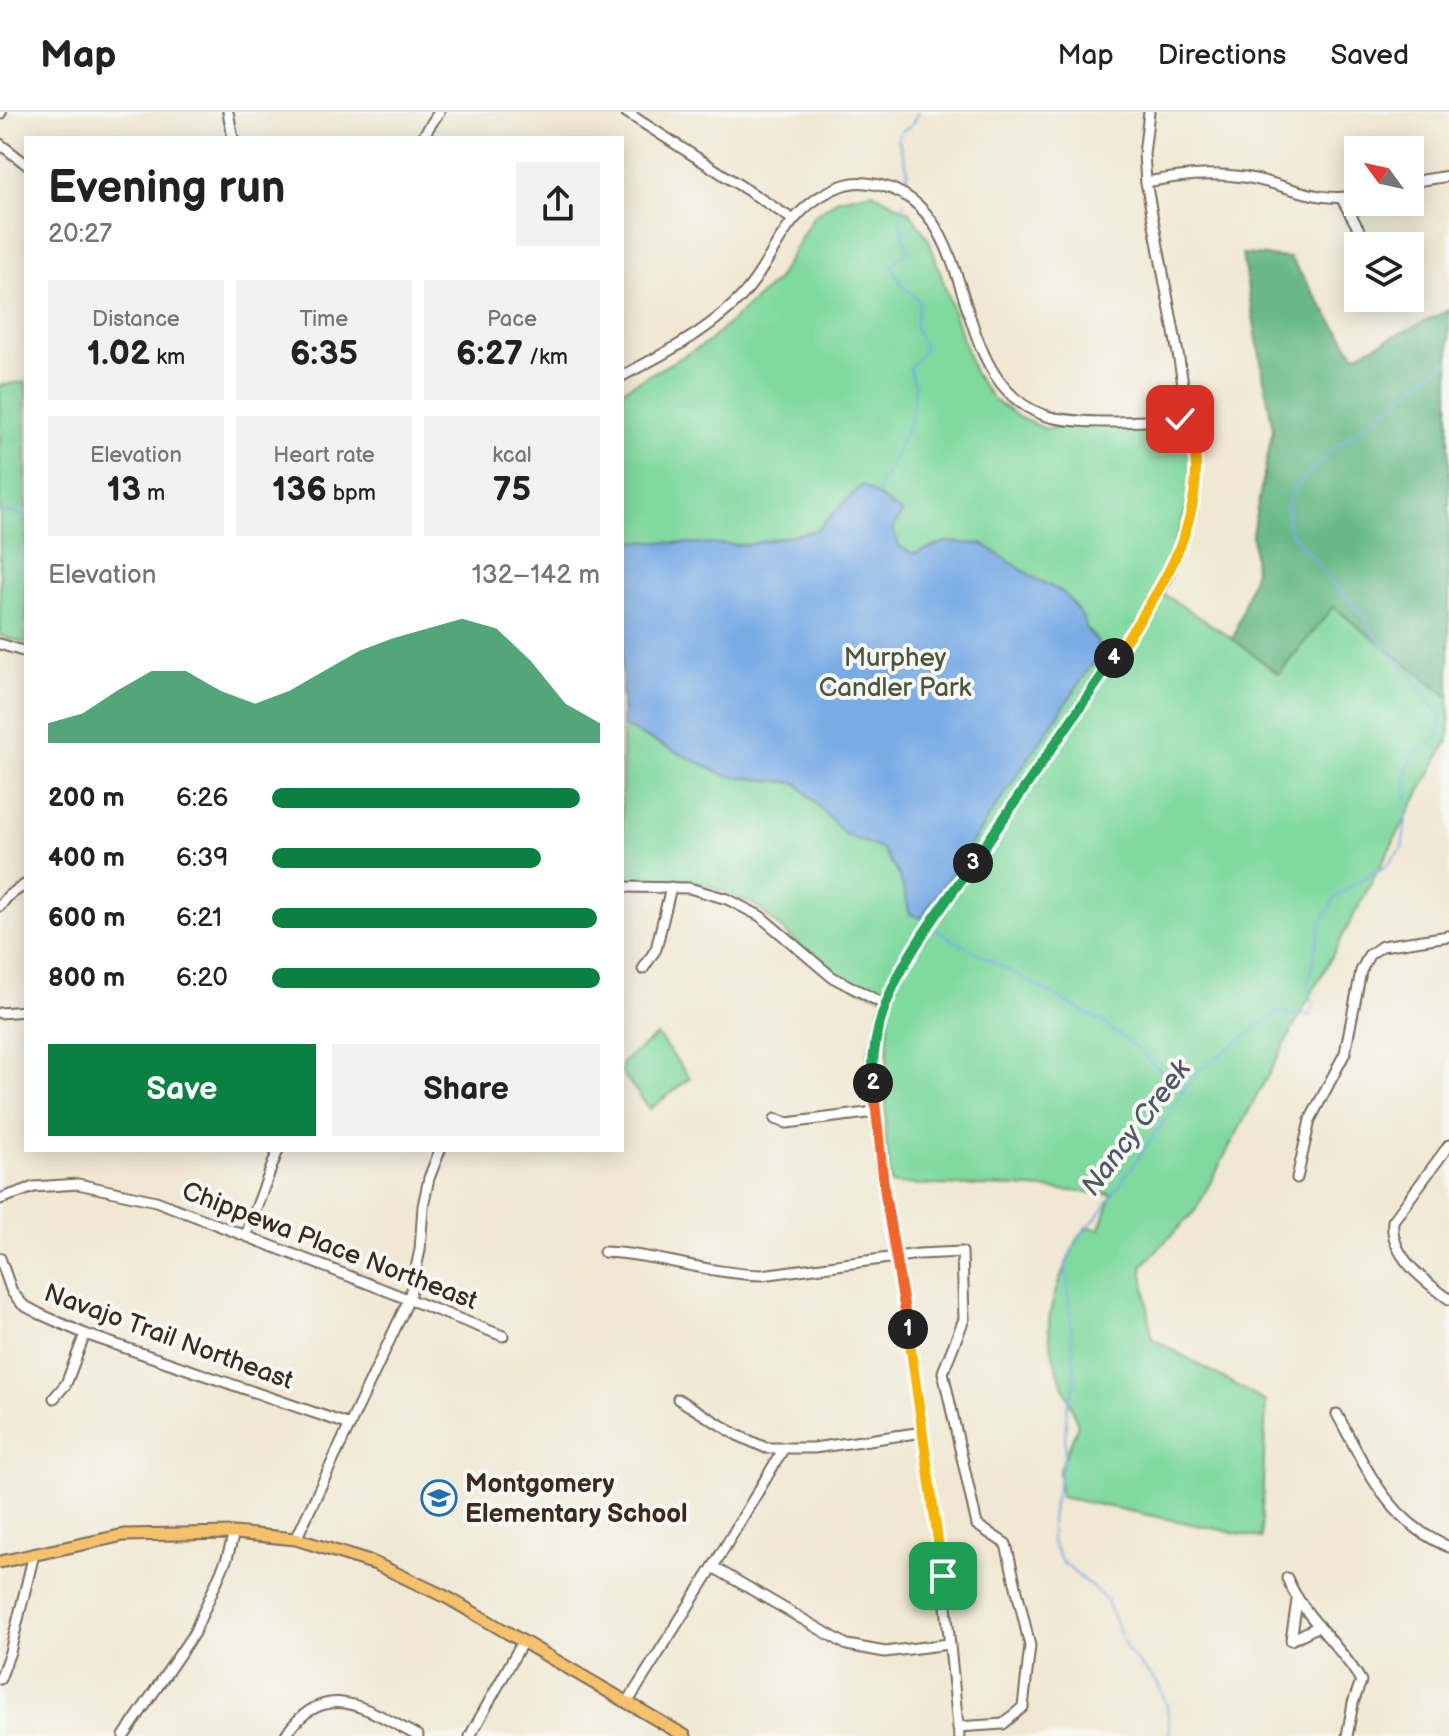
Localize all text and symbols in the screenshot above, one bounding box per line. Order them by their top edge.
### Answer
text: Map [40,33,116,78]
text: Map [1057,39,1114,72]
text: Directions [1158,39,1286,72]
text: Saved [1330,39,1409,72]
north arrow [1344,136,1424,216]
map controls [1344,136,1424,312]
text: Evening run [48,162,285,215]
button: share [516,162,600,246]
text: 20:27 [48,219,112,250]
button: layers [1344,232,1424,312]
text: Distance [92,306,180,333]
text: Time [300,306,348,333]
text: Pace [487,306,537,333]
text: 1.02 [87,333,150,374]
text: 6:35 [290,333,358,374]
text: 6:27 [456,333,523,374]
text: km [150,344,185,371]
text: /km [523,344,568,371]
pin [1146,385,1214,453]
icon: check [1158,397,1202,441]
text: Elevation [90,442,182,469]
text: Heart rate [273,442,375,469]
text: kcal [492,442,532,469]
text: 13 [107,469,141,510]
text: 136 [272,469,327,510]
text: 75 [493,469,531,510]
text: m [141,480,165,507]
text: bpm [327,480,376,507]
text: Elevation [48,560,156,591]
text: 132–142 m [472,560,600,591]
pin: 4 [1094,638,1134,678]
park label: Murphey Candler Park [819,643,971,704]
text: 4 [1108,644,1120,671]
text: 200 m [48,783,125,814]
text: 6:26 [176,783,228,814]
text: 400 m [48,843,125,874]
text: 6:39 [176,843,228,874]
pin: 3 [953,843,993,883]
text: 3 [967,849,979,876]
text: 600 m [48,903,125,934]
text: 6:21 [176,903,222,934]
text: 800 m [48,963,125,994]
text: 6:20 [176,963,228,994]
button: Save [48,1044,316,1136]
button: Share [332,1044,600,1136]
water label: Nancy Creek [1074,1053,1199,1202]
pin: 2 [853,1063,893,1103]
text: 2 [866,1069,880,1096]
street label: Chippewa Place Northeast [177,1176,482,1317]
street label: Navajo Trail Northeast [40,1278,297,1397]
pin: 1 [888,1309,928,1349]
text: 1 [903,1315,913,1342]
place label: Montgomery Elementary School [465,1469,688,1530]
school or university icon: Montgomery Elementary School [420,1479,458,1517]
pin [909,1542,977,1610]
icon: arrive [921,1554,965,1598]

